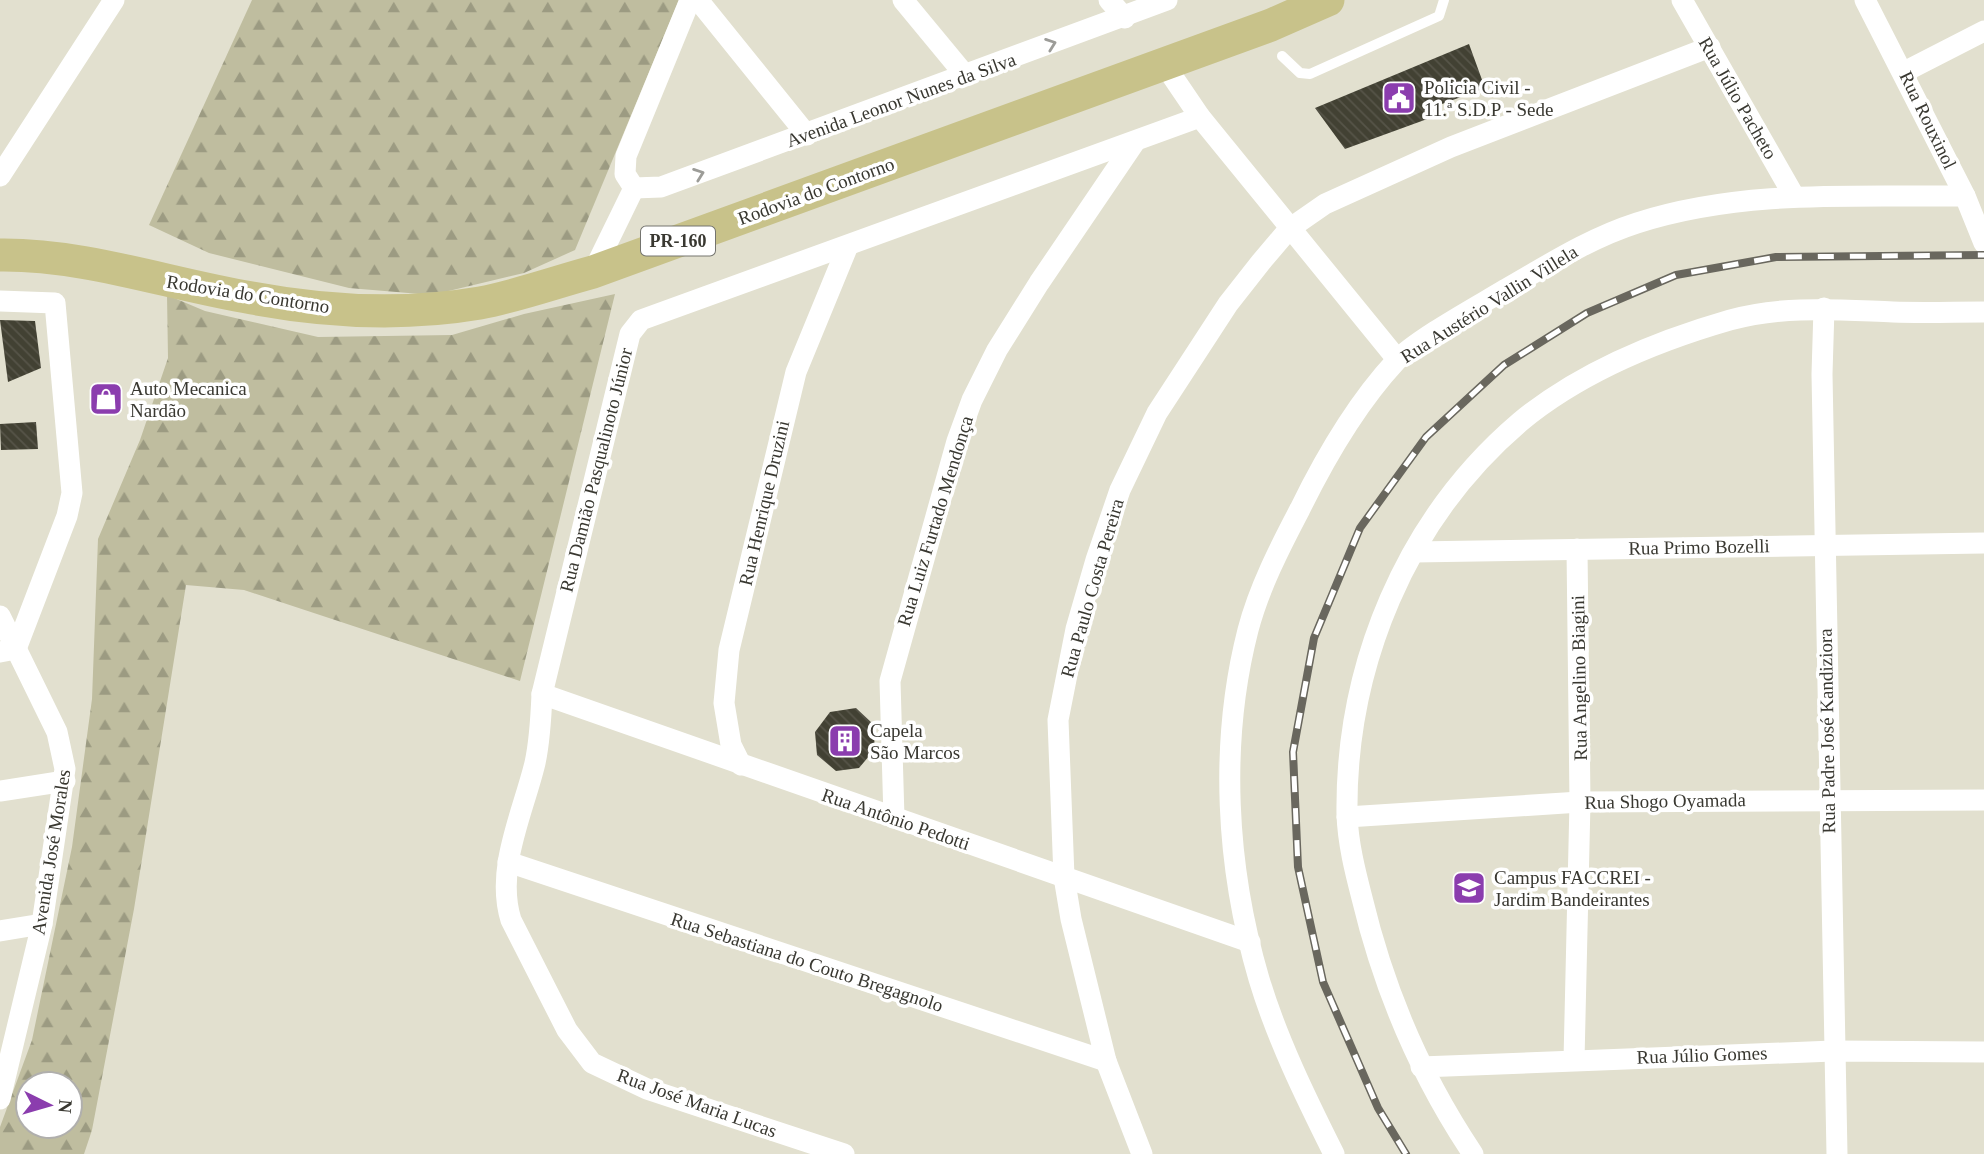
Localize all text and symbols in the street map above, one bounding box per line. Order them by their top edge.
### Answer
street label: Rua Júlio Pacheto [1695,33,1781,163]
one-way arrow [1044,38,1056,52]
street label: Avenida Leonor Nunes da Silva [784,48,1019,151]
street label: Rua Rouxinol [1895,68,1961,172]
place label: Policia Civil - 11.ª S.D.P - Sede [1424,77,1553,120]
public building icon: Policia Civil - 11.ª S.D.P - Sede [1380,79,1418,117]
street label: Rodovia do Contorno [735,153,897,229]
one-way arrow [693,168,705,182]
road number: PR-160 [641,227,715,256]
street label: Rua Austério Vallin Villela [1397,241,1582,367]
street label: Rodovia do Contorno [165,271,331,317]
street label: Rua Damião Pasqualinoto Júnior [555,345,637,594]
place label: Auto Mecanica Nardão [130,378,247,421]
shop icon: Auto Mecanica Nardão [87,380,125,418]
street label: Rua Luiz Furtado Mendonça [893,413,977,629]
street label: Rua Henrique Druzini [735,418,793,588]
street label: Rua Paulo Costa Pereira [1056,496,1128,680]
street label: Rua Primo Bozelli [1628,535,1770,559]
street label: Rua Angelino Biagini [1567,595,1591,761]
street label: Rua Padre José Kandiziora [1815,628,1839,834]
place label: Capela São Marcos [870,720,960,763]
building icon: Capela São Marcos [826,722,864,760]
street label: Avenida José Morales [28,768,74,936]
street label: Rua Antônio Pedotti [819,784,973,854]
street label: Rua Shogo Oyamada [1584,789,1746,813]
place label: Campus FACCREI - Jardim Bandeirantes [1494,867,1651,910]
school or university icon: Campus FACCREI - Jardim Bandeirantes [1450,869,1488,907]
street label: Rua Sebastiana do Couto Bregagnolo [668,908,946,1016]
street label: Rua Júlio Gomes [1636,1042,1768,1068]
street label: Rua José Maria Lucas [614,1064,780,1142]
north arrow [14,1070,84,1140]
text: N [54,1099,76,1114]

